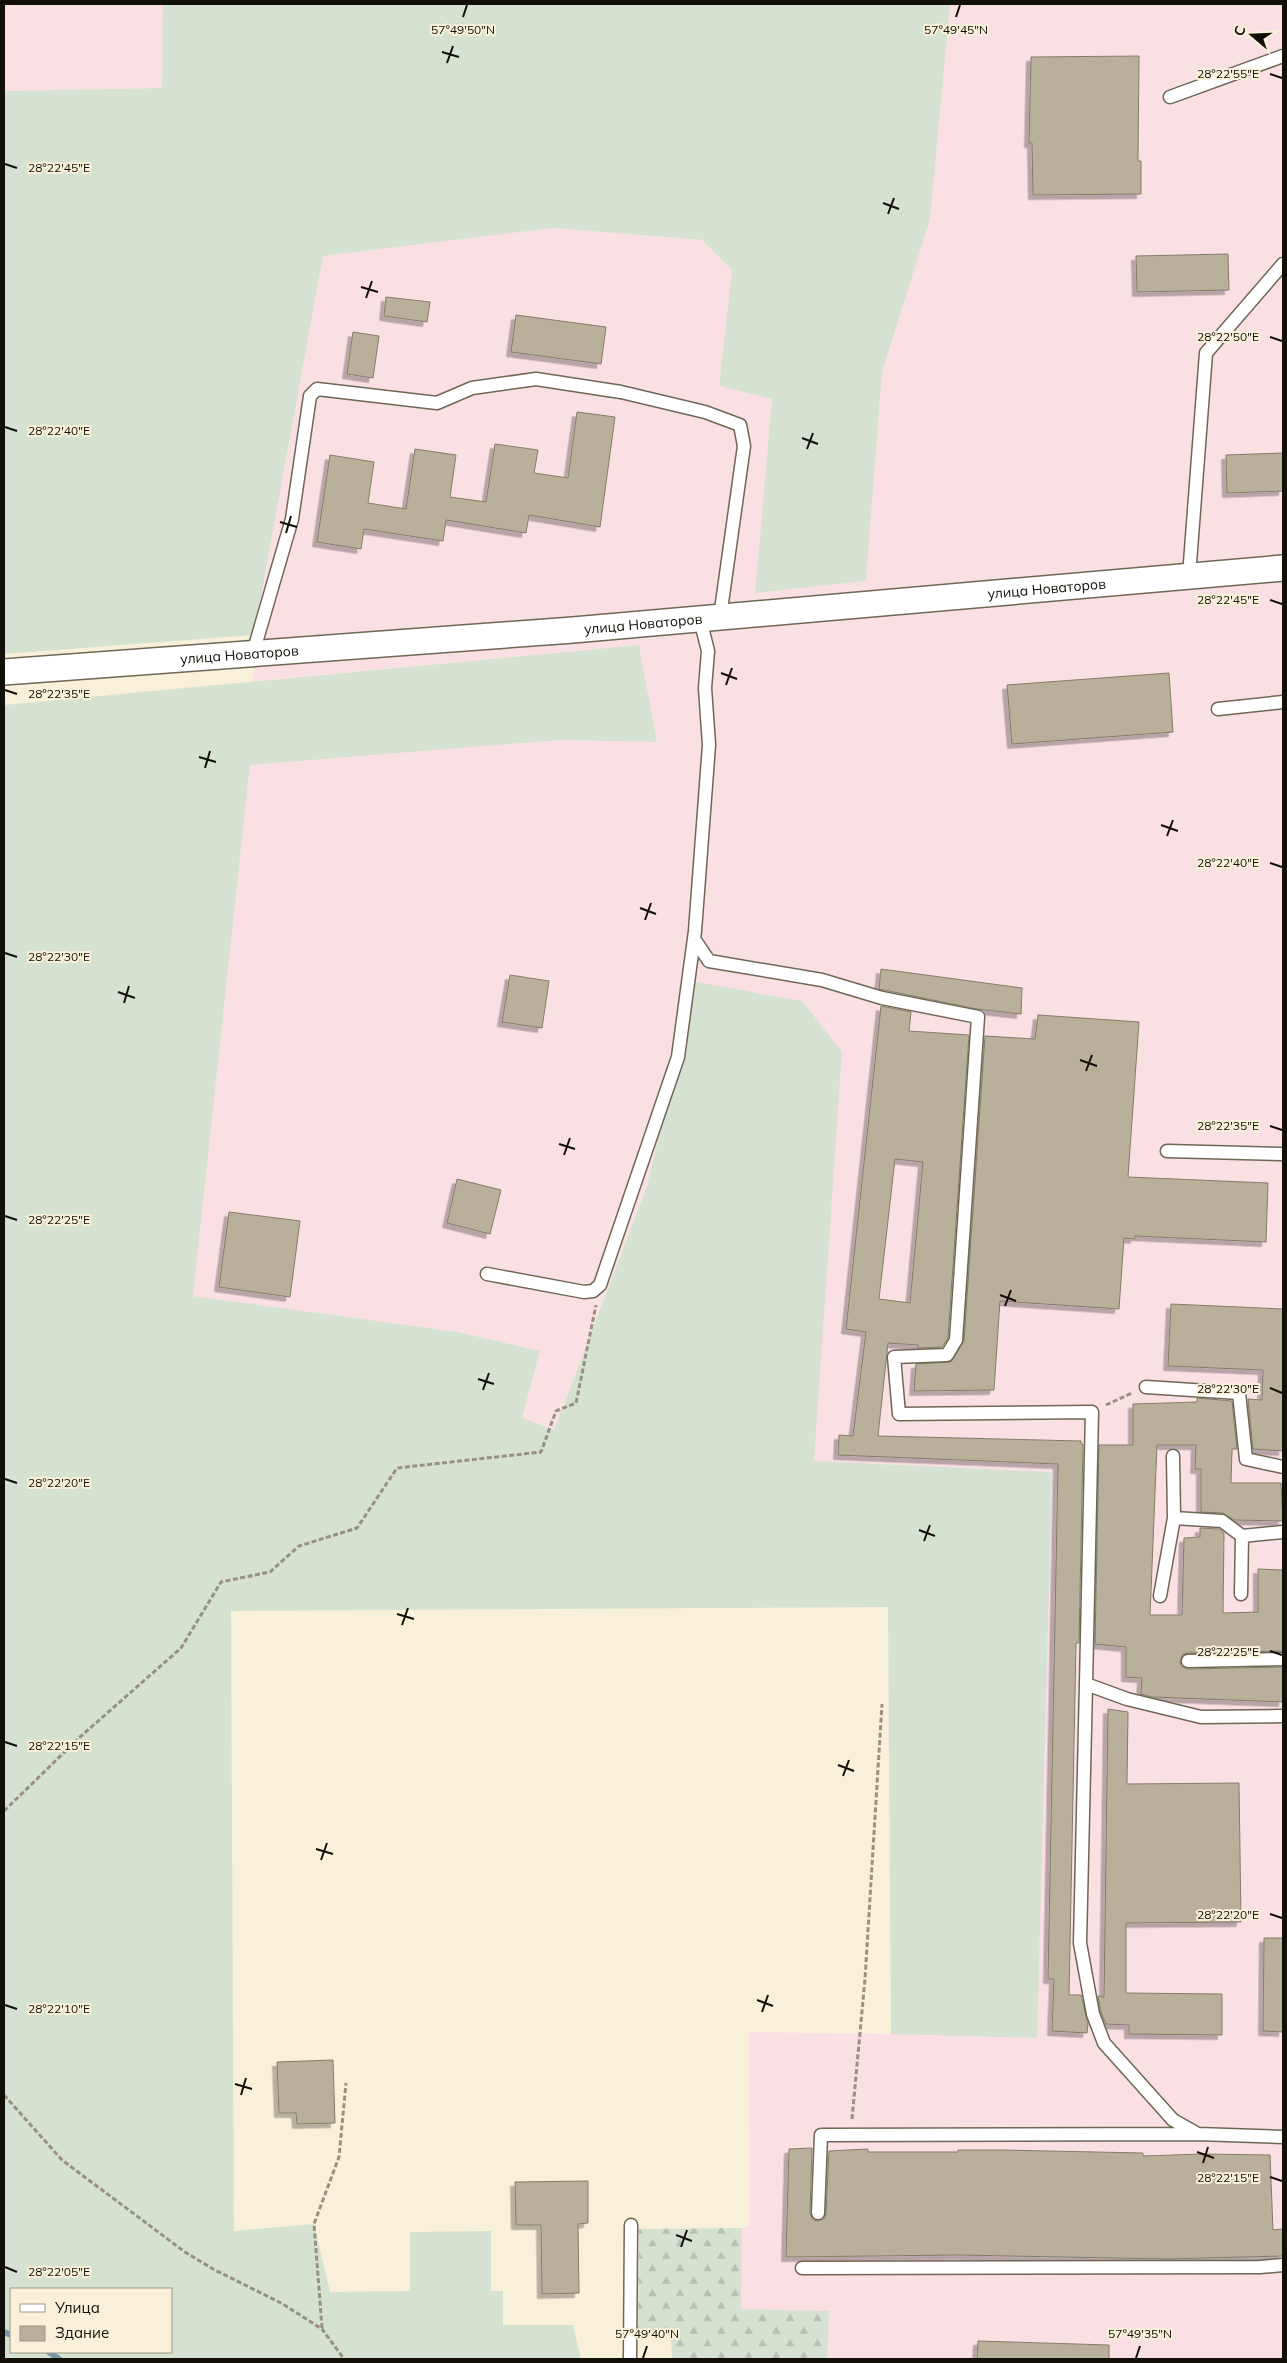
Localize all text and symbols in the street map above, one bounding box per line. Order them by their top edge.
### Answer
north arrow [1227,10,1277,60]
text: 57°49'50"N [431,22,495,37]
text: 57°49'45"N [924,22,988,37]
text: С [1230,23,1250,38]
text: 28°22'55"E [1197,66,1259,81]
text: 28°22'45"E [28,160,90,175]
text: 28°22'50"E [1197,329,1259,344]
text: 28°22'40"E [28,423,90,438]
street label: улица Новаторов [987,574,1107,603]
text: 28°22'45"E [1197,592,1259,607]
street label: улица Новаторов [583,610,703,638]
street label: улица Новаторов [179,641,299,668]
text: 28°22'35"E [28,686,90,701]
text: 28°22'40"E [1197,855,1259,870]
text: 28°22'30"E [28,949,90,964]
text: 28°22'35"E [1197,1118,1259,1133]
text: 28°22'25"E [28,1212,90,1227]
text: 28°22'30"E [1197,1381,1259,1396]
text: 28°22'20"E [28,1475,90,1490]
text: 28°22'25"E [1197,1644,1259,1659]
text: 28°22'15"E [28,1738,90,1753]
text: 28°22'20"E [1197,1907,1259,1922]
text: 28°22'10"E [28,2001,90,2016]
text: 28°22'15"E [1197,2170,1259,2185]
text: 28°22'05"E [28,2264,90,2279]
legend [10,2288,172,2353]
text: Улица [54,2298,100,2317]
text: Здание [55,2323,109,2342]
text: 57°49'40"N [615,2326,679,2341]
text: 57°49'35"N [1108,2326,1172,2341]

